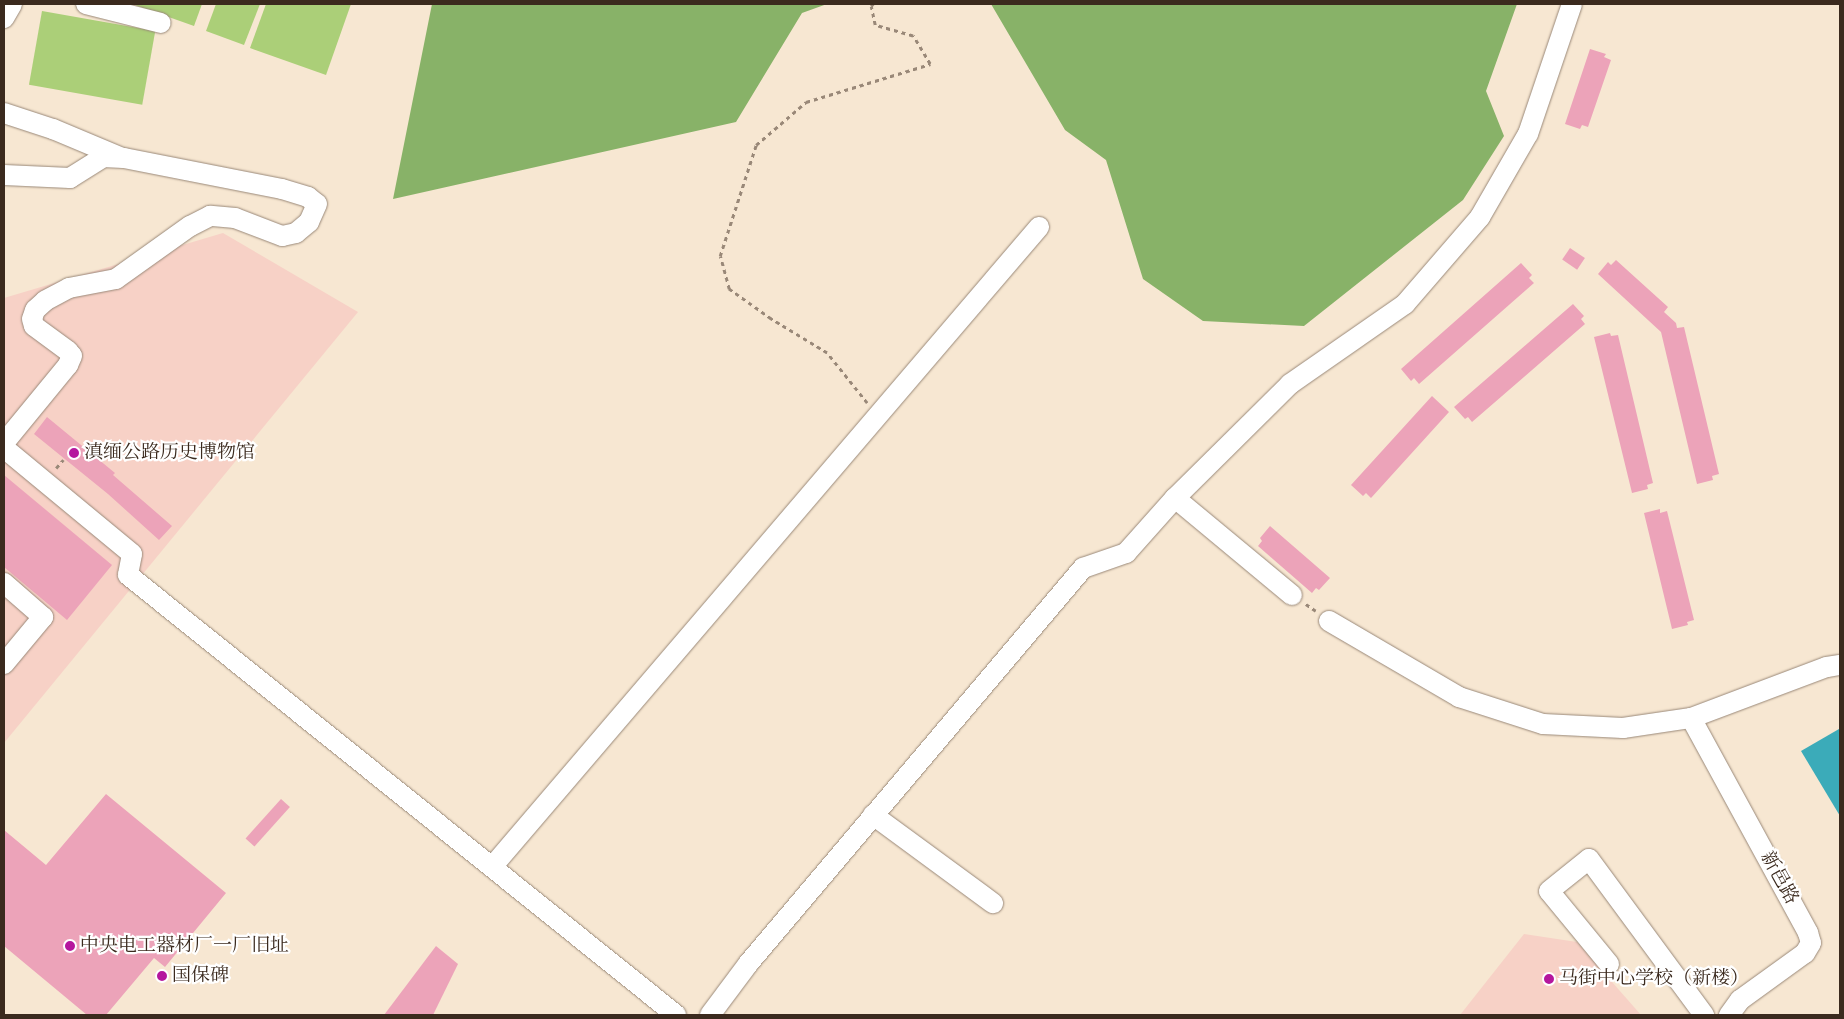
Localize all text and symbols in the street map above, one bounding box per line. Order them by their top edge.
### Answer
place label: 滇缅公路历史博物馆 [84,442,255,464]
marker: 滇缅公路历史博物馆 [68,447,80,459]
street label: 新邑路 [1755,848,1803,908]
place label: 中央电工器材厂一厂旧址 [80,935,289,957]
marker: 中央电工器材厂一厂旧址 [64,940,76,952]
place label: 国保碑 [172,965,229,987]
place label: 马街中心学校（新楼） [1559,968,1749,990]
marker: 国保碑 [156,970,168,982]
marker: 马街中心学校（新楼） [1543,973,1555,985]

